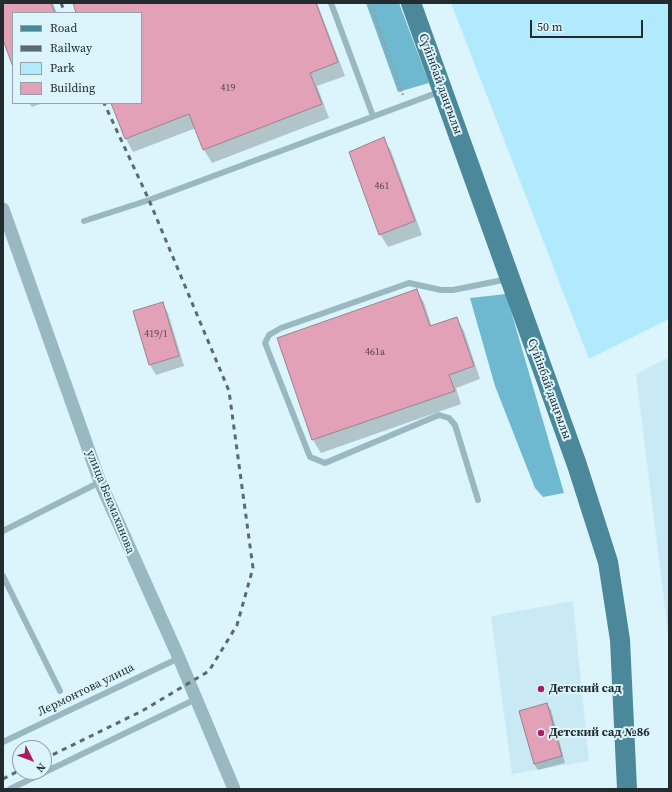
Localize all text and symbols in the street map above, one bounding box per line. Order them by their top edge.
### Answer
legend [12,12,142,104]
scale bar [532,12,645,38]
text: 50 m [537,19,563,35]
text: Road [50,20,77,36]
street label: Сүйінбай даңғылы [415,32,465,136]
text: Railway [50,40,92,56]
text: Park [50,60,75,76]
text: Building [50,80,95,96]
house number: 419 [221,82,235,94]
house number: 461 [375,180,389,192]
house number: 419/1 [144,328,168,340]
street label: Сүйінбай даңғылы [524,337,574,441]
house number: 461а [365,346,385,358]
street label: улица Бекмаханова [83,448,137,556]
street label: Лермонтова улица [35,660,137,720]
place label: Детский сад [549,682,622,696]
marker: Детский сад [536,684,546,694]
place label: Детский сад №86 [549,726,650,740]
marker: Детский сад №86 [536,728,546,738]
north arrow [12,740,52,780]
text: N [32,760,49,776]

